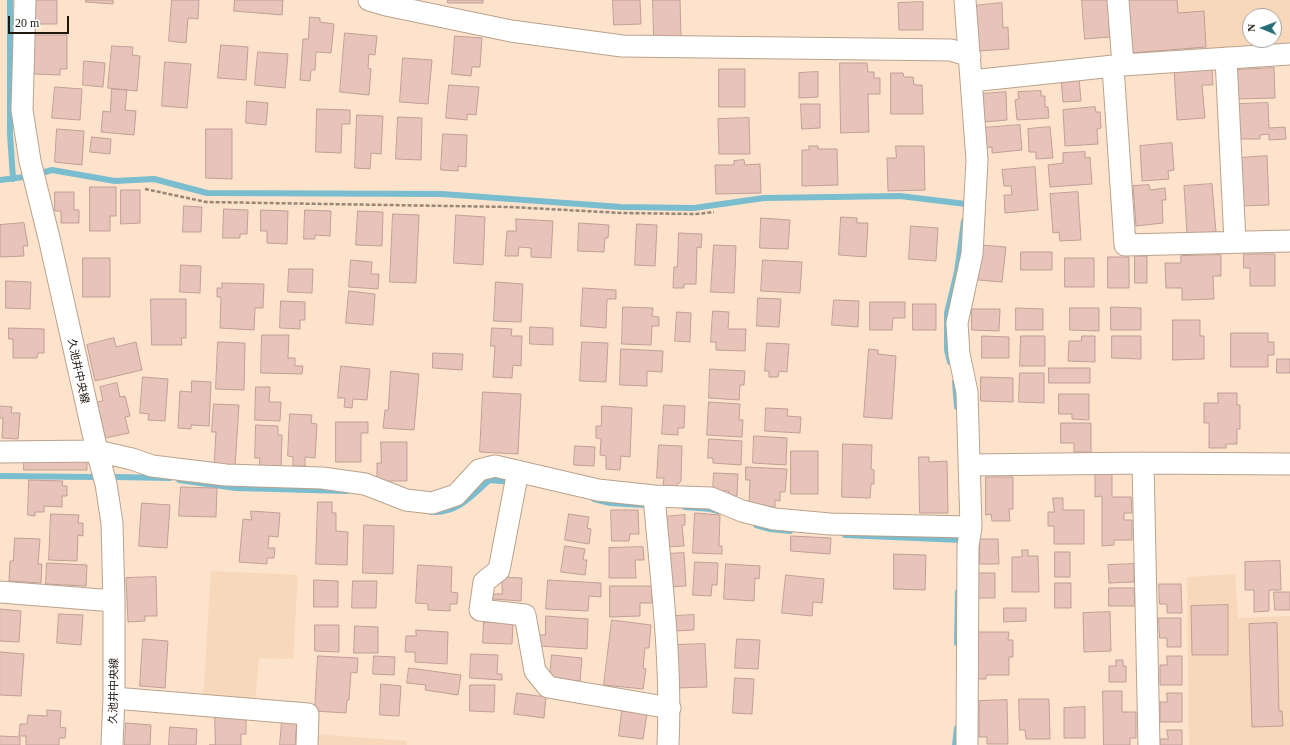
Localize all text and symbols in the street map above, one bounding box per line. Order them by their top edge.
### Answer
scale bar [10,8,71,34]
north arrow [1242,8,1282,48]
text: 20 m [15,16,39,30]
text: N [1245,24,1257,32]
street label: 久池井中央線 [66,337,92,405]
street label: 久池井中央線 [106,658,120,724]

